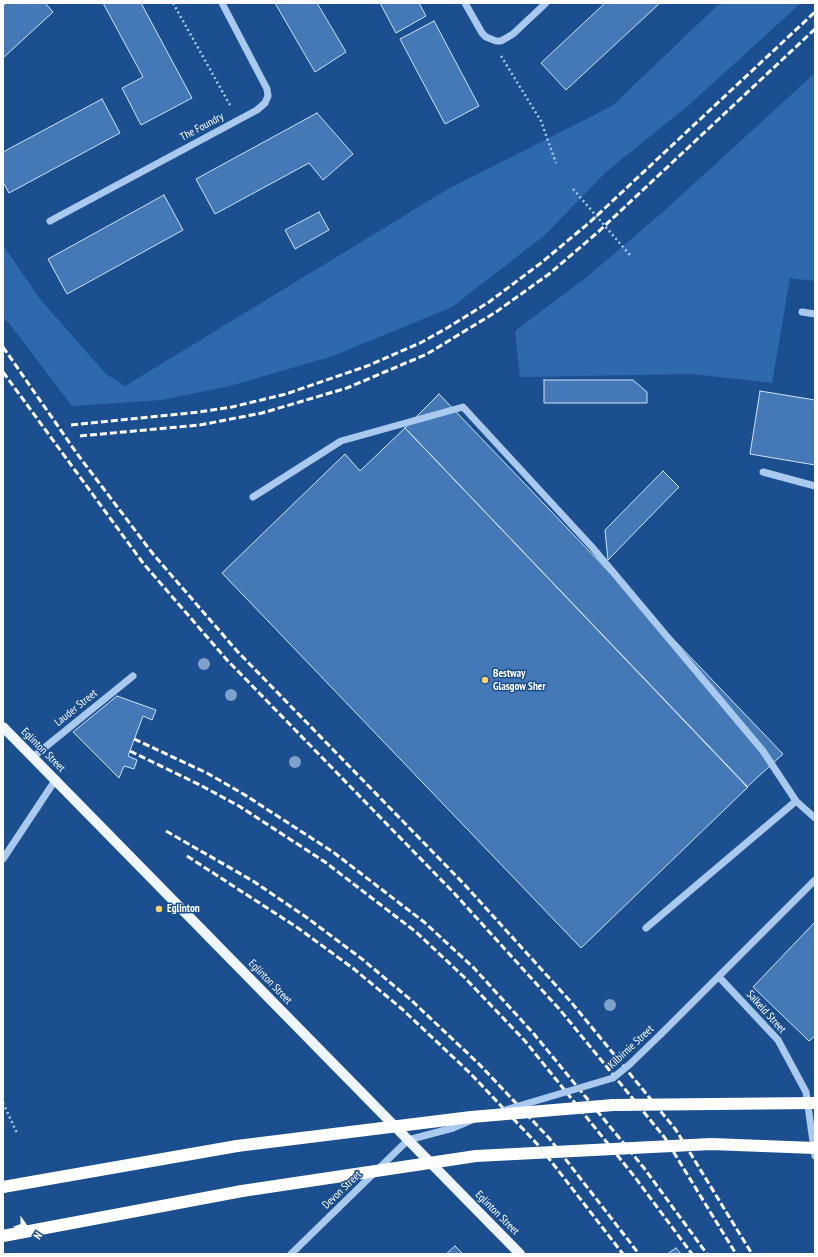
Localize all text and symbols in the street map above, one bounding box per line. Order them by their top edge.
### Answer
street label: The Foundry [178,110,226,144]
place label: Bestway Glasgow Sher [493,667,546,693]
marker: Bestway Glasgow Sher [480,675,490,685]
street label: Lauder Street [52,687,100,729]
street label: Eglinton Street [18,725,68,775]
place label: Eglinton [167,902,200,916]
marker: Eglinton [154,904,164,914]
street label: Eglinton Street [245,957,295,1007]
street label: Salkeld Street [743,988,789,1036]
street label: Kilbirnie Street [606,1023,656,1071]
street label: Devon Street [320,1168,364,1212]
street label: Eglinton Street [472,1188,522,1238]
north arrow [8,1209,48,1249]
text: N [30,1229,45,1242]

